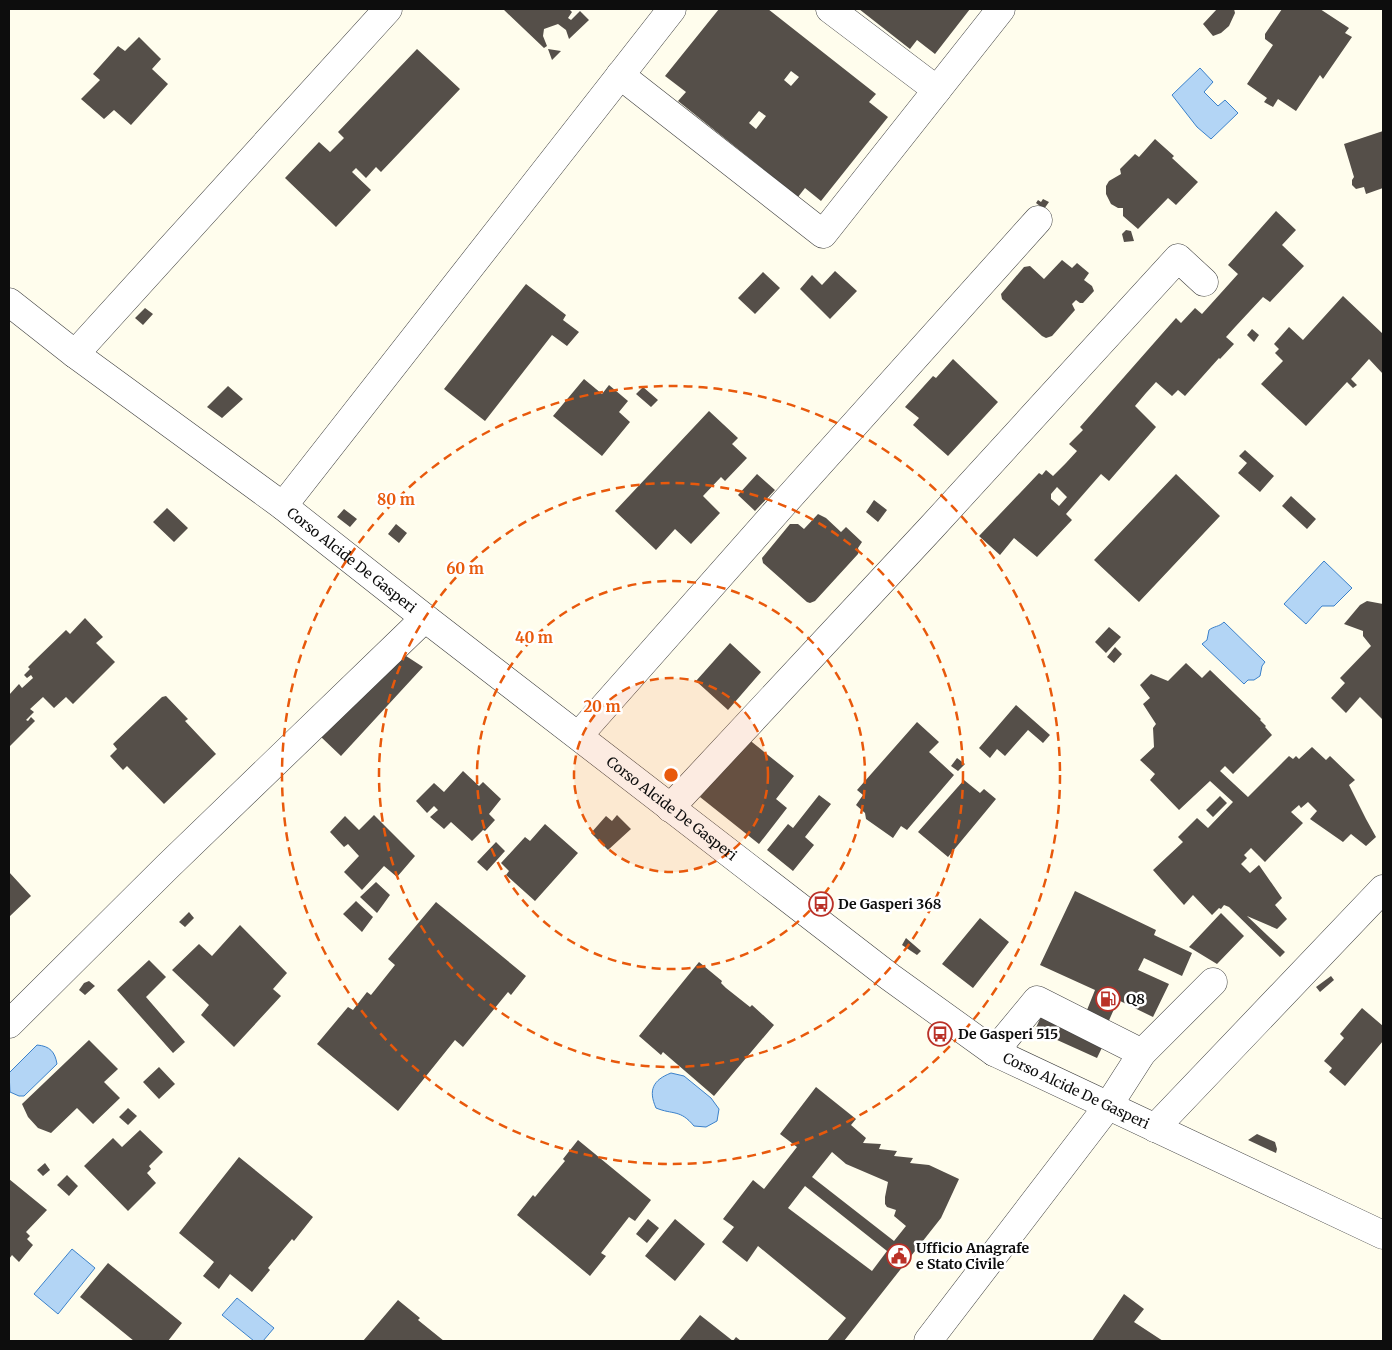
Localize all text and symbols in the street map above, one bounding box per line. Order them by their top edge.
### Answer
text: 80 m [377,490,415,509]
street label: Corso Alcide De Gasperi [283,504,420,617]
text: 60 m [446,559,484,578]
text: 40 m [515,628,553,647]
text: 20 m [583,697,621,716]
street label: Corso Alcide De Gasperi [603,752,741,865]
centre of rings [662,766,680,784]
bus stop icon: De Gasperi 368 [808,891,834,917]
place label: De Gasperi 368 [838,895,942,913]
fuel station icon: Q8 [1095,986,1121,1012]
place label: Q8 [1126,990,1145,1008]
bus stop icon: De Gasperi 515 [927,1021,953,1047]
place label: De Gasperi 515 [958,1025,1058,1043]
street label: Corso Alcide De Gasperi [1000,1048,1153,1133]
place label: Ufficio Anagrafe e Stato Civile [916,1239,1030,1273]
public building icon: Ufficio Anagrafe e Stato Civile [886,1243,912,1269]

